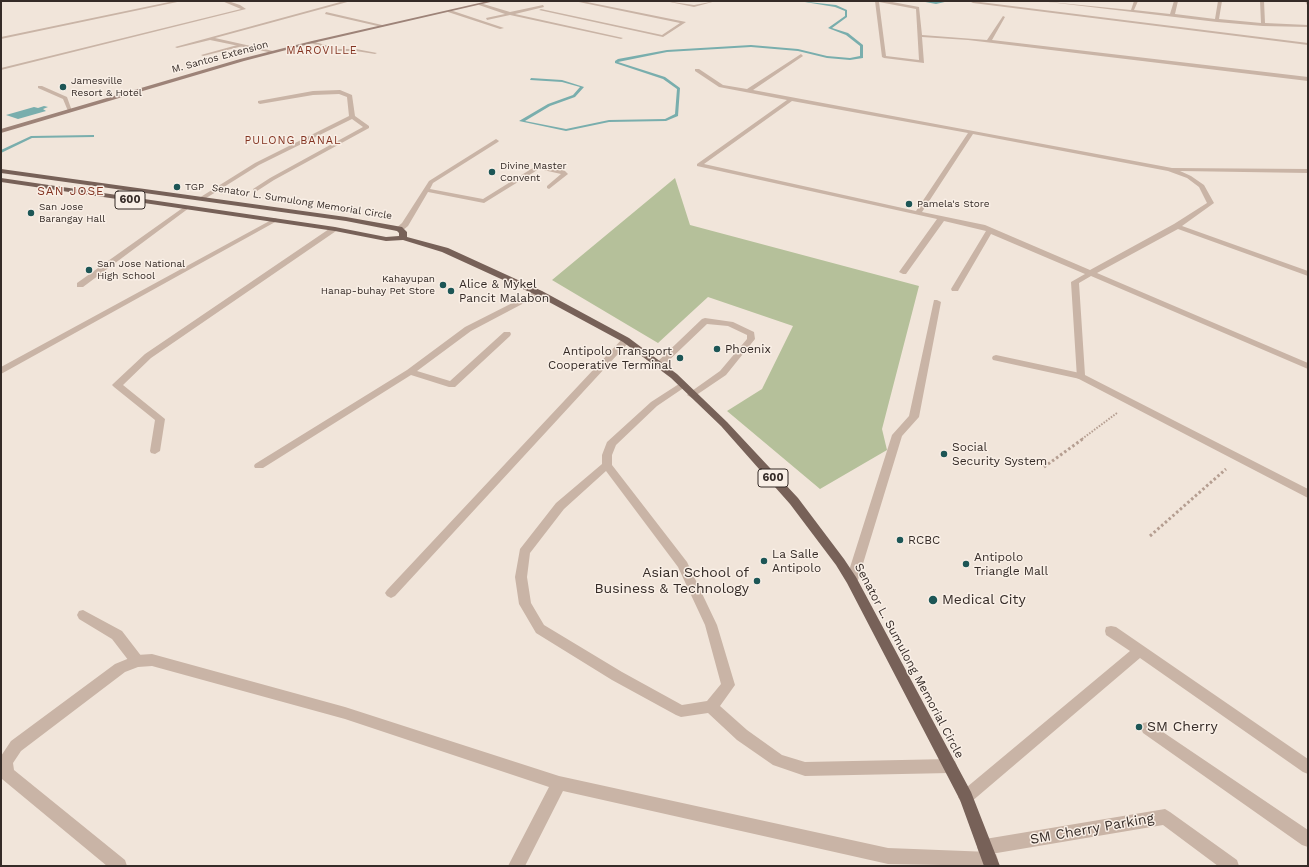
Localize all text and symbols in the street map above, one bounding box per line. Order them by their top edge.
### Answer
street label: M. Santos Extension [170,38,270,76]
district label: MAROVILLE [286,44,358,58]
place label: Jamesville Resort & Hotel [71,75,142,98]
marker: Jamesville Resort & Hotel [58,82,68,92]
district label: PULONG BANAL [244,134,342,148]
place label: Divine Master Convent [500,160,566,184]
marker: Divine Master Convent [487,167,497,177]
place label: TGP [185,181,204,193]
marker: TGP [172,182,182,192]
street label: Senator L. Sumulong Memorial Circle [211,182,393,222]
district label: SAN JOSE [37,184,105,198]
road number: 600 [115,191,145,209]
place label: Pamela's Store [917,198,989,210]
marker: Pamela's Store [904,199,914,209]
place label: San Jose Barangay Hall [39,201,105,224]
marker: San Jose Barangay Hall [26,208,36,218]
place label: San Jose National High School [97,258,185,282]
marker: San Jose National High School [84,265,94,275]
place label: Kahayupan Hanap-buhay Pet Store [321,273,435,296]
place label: Alice & Mykel Pancit Malabon [459,277,549,305]
marker: Kahayupan Hanap-buhay Pet Store [438,280,448,290]
marker: Alice & Mykel Pancit Malabon [446,286,456,296]
place label: Phoenix [725,342,771,356]
place label: Antipolo Transport Cooperative Terminal [548,344,672,372]
marker: Phoenix [712,344,722,354]
marker: Antipolo Transport Cooperative Terminal [675,353,685,363]
place label: Social Security System [952,440,1047,468]
marker: Social Security System [939,449,949,459]
road number: 600 [758,469,788,487]
place label: RCBC [908,533,940,547]
marker: RCBC [895,535,905,545]
place label: La Salle Antipolo [772,547,821,575]
place label: Antipolo Triangle Mall [974,550,1048,578]
marker: La Salle Antipolo [759,556,769,566]
marker: Antipolo Triangle Mall [961,559,971,569]
street label: Senator L. Sumulong Memorial Circle [851,561,967,761]
place label: Asian School of Business & Technology [594,565,749,598]
marker: Asian School of Business & Technology [752,576,762,586]
place label: Medical City [942,592,1026,608]
marker: Medical City [927,594,939,606]
place label: SM Cherry [1147,719,1218,735]
marker: SM Cherry [1134,722,1144,732]
street label: SM Cherry Parking [1029,810,1155,848]

